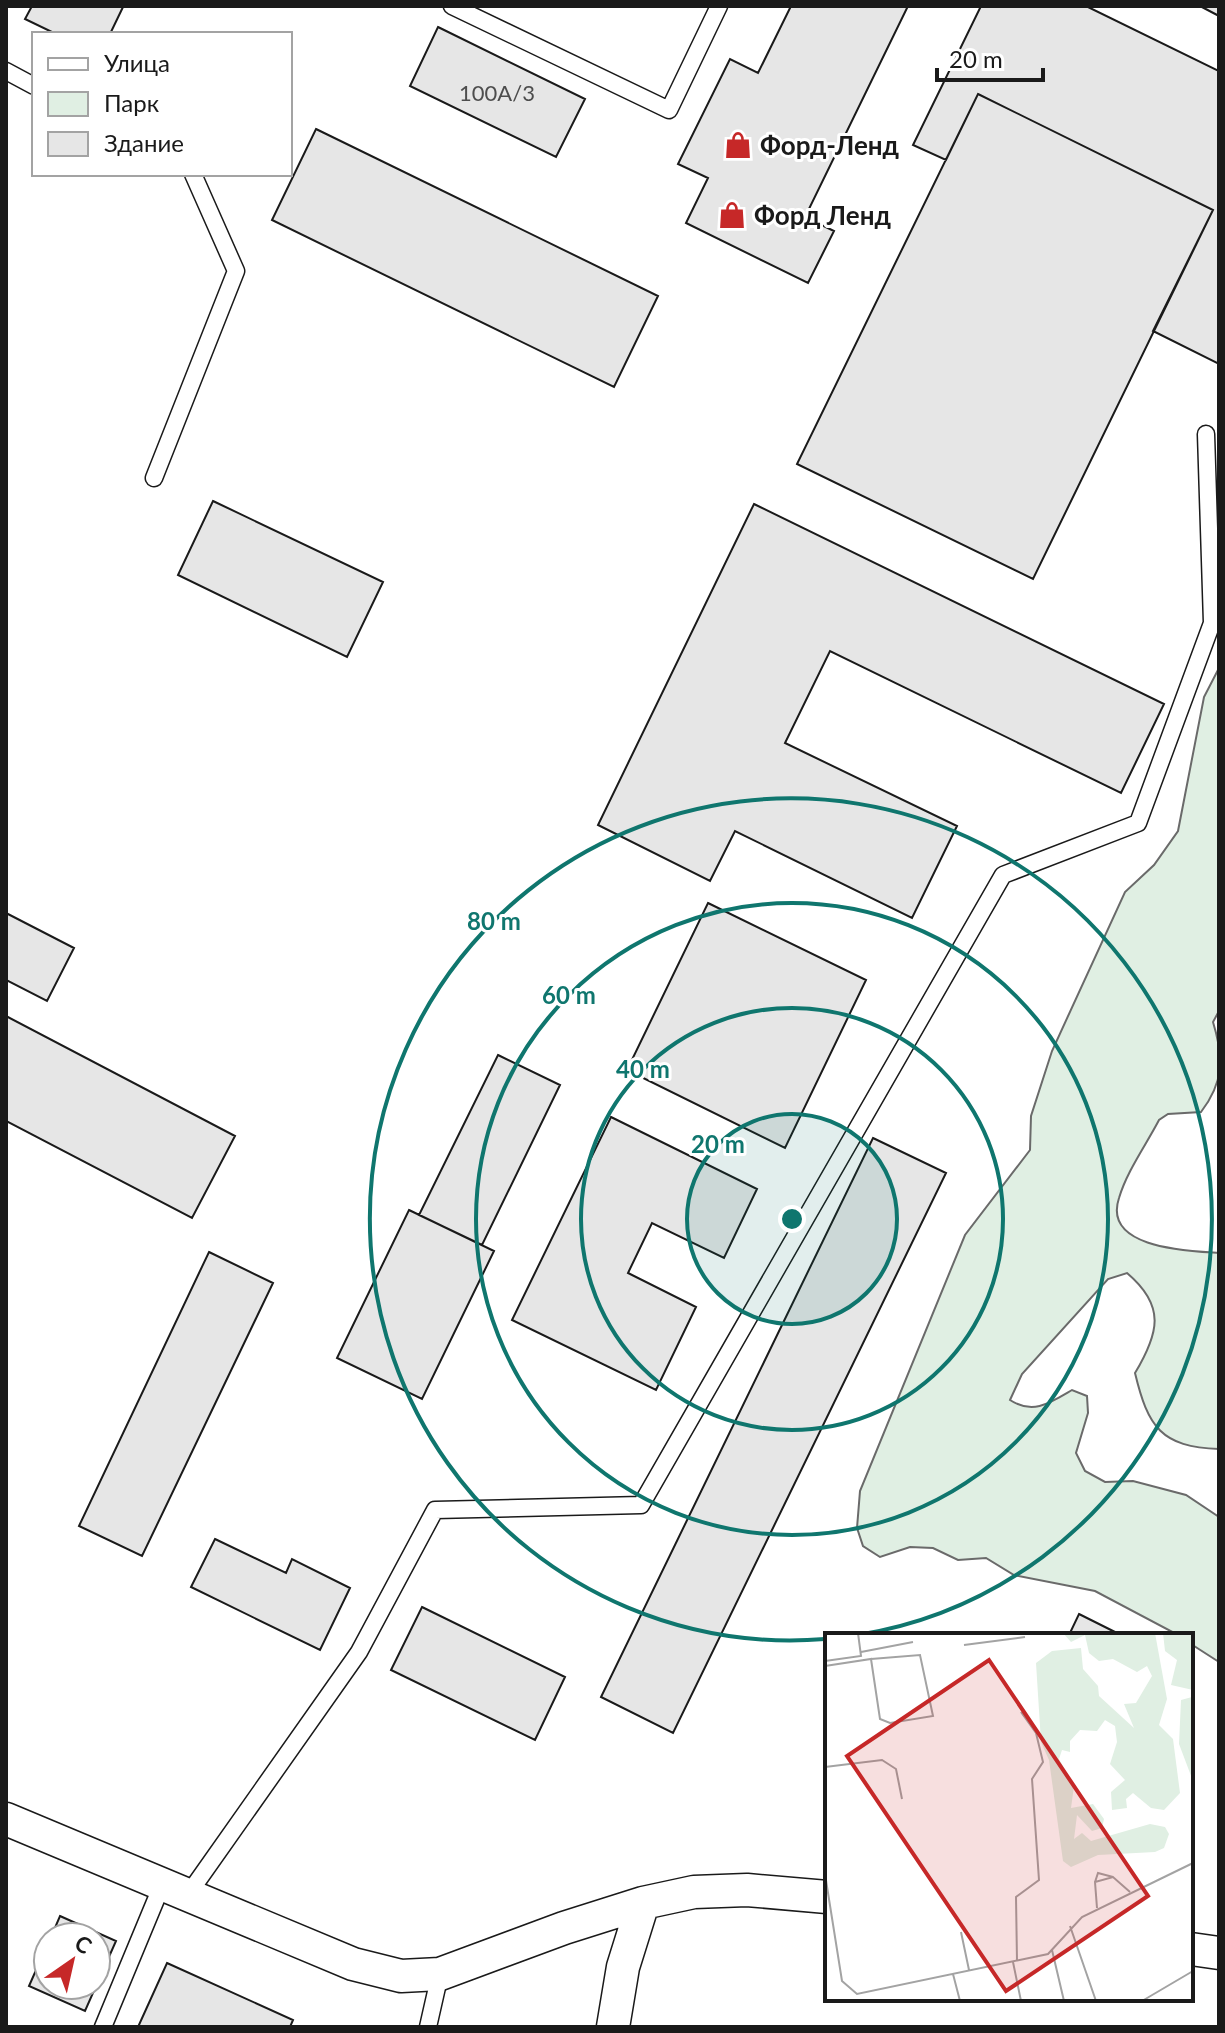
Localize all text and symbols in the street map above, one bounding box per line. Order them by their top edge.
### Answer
legend [32,32,292,176]
scale bar [937,32,1043,82]
text: 20 m [949,44,1003,73]
text: Улица [104,48,170,77]
house number: 100А/3 [459,79,535,106]
text: Парк [104,88,160,117]
text: Здание [104,128,184,157]
place label: Форд-Ленд [760,129,900,161]
shop icon: Форд-Ленд [723,130,753,160]
place label: Форд Ленд [754,199,891,231]
shop icon: Форд Ленд [717,200,747,230]
text: 80 m [467,906,521,935]
text: 60 m [542,980,596,1009]
text: 40 m [616,1054,670,1083]
text: 20 m [691,1129,745,1158]
centre of rings [778,1205,806,1233]
inset map [825,1633,1193,2001]
north arrow [32,1921,112,2001]
text: С [70,1929,97,1960]

